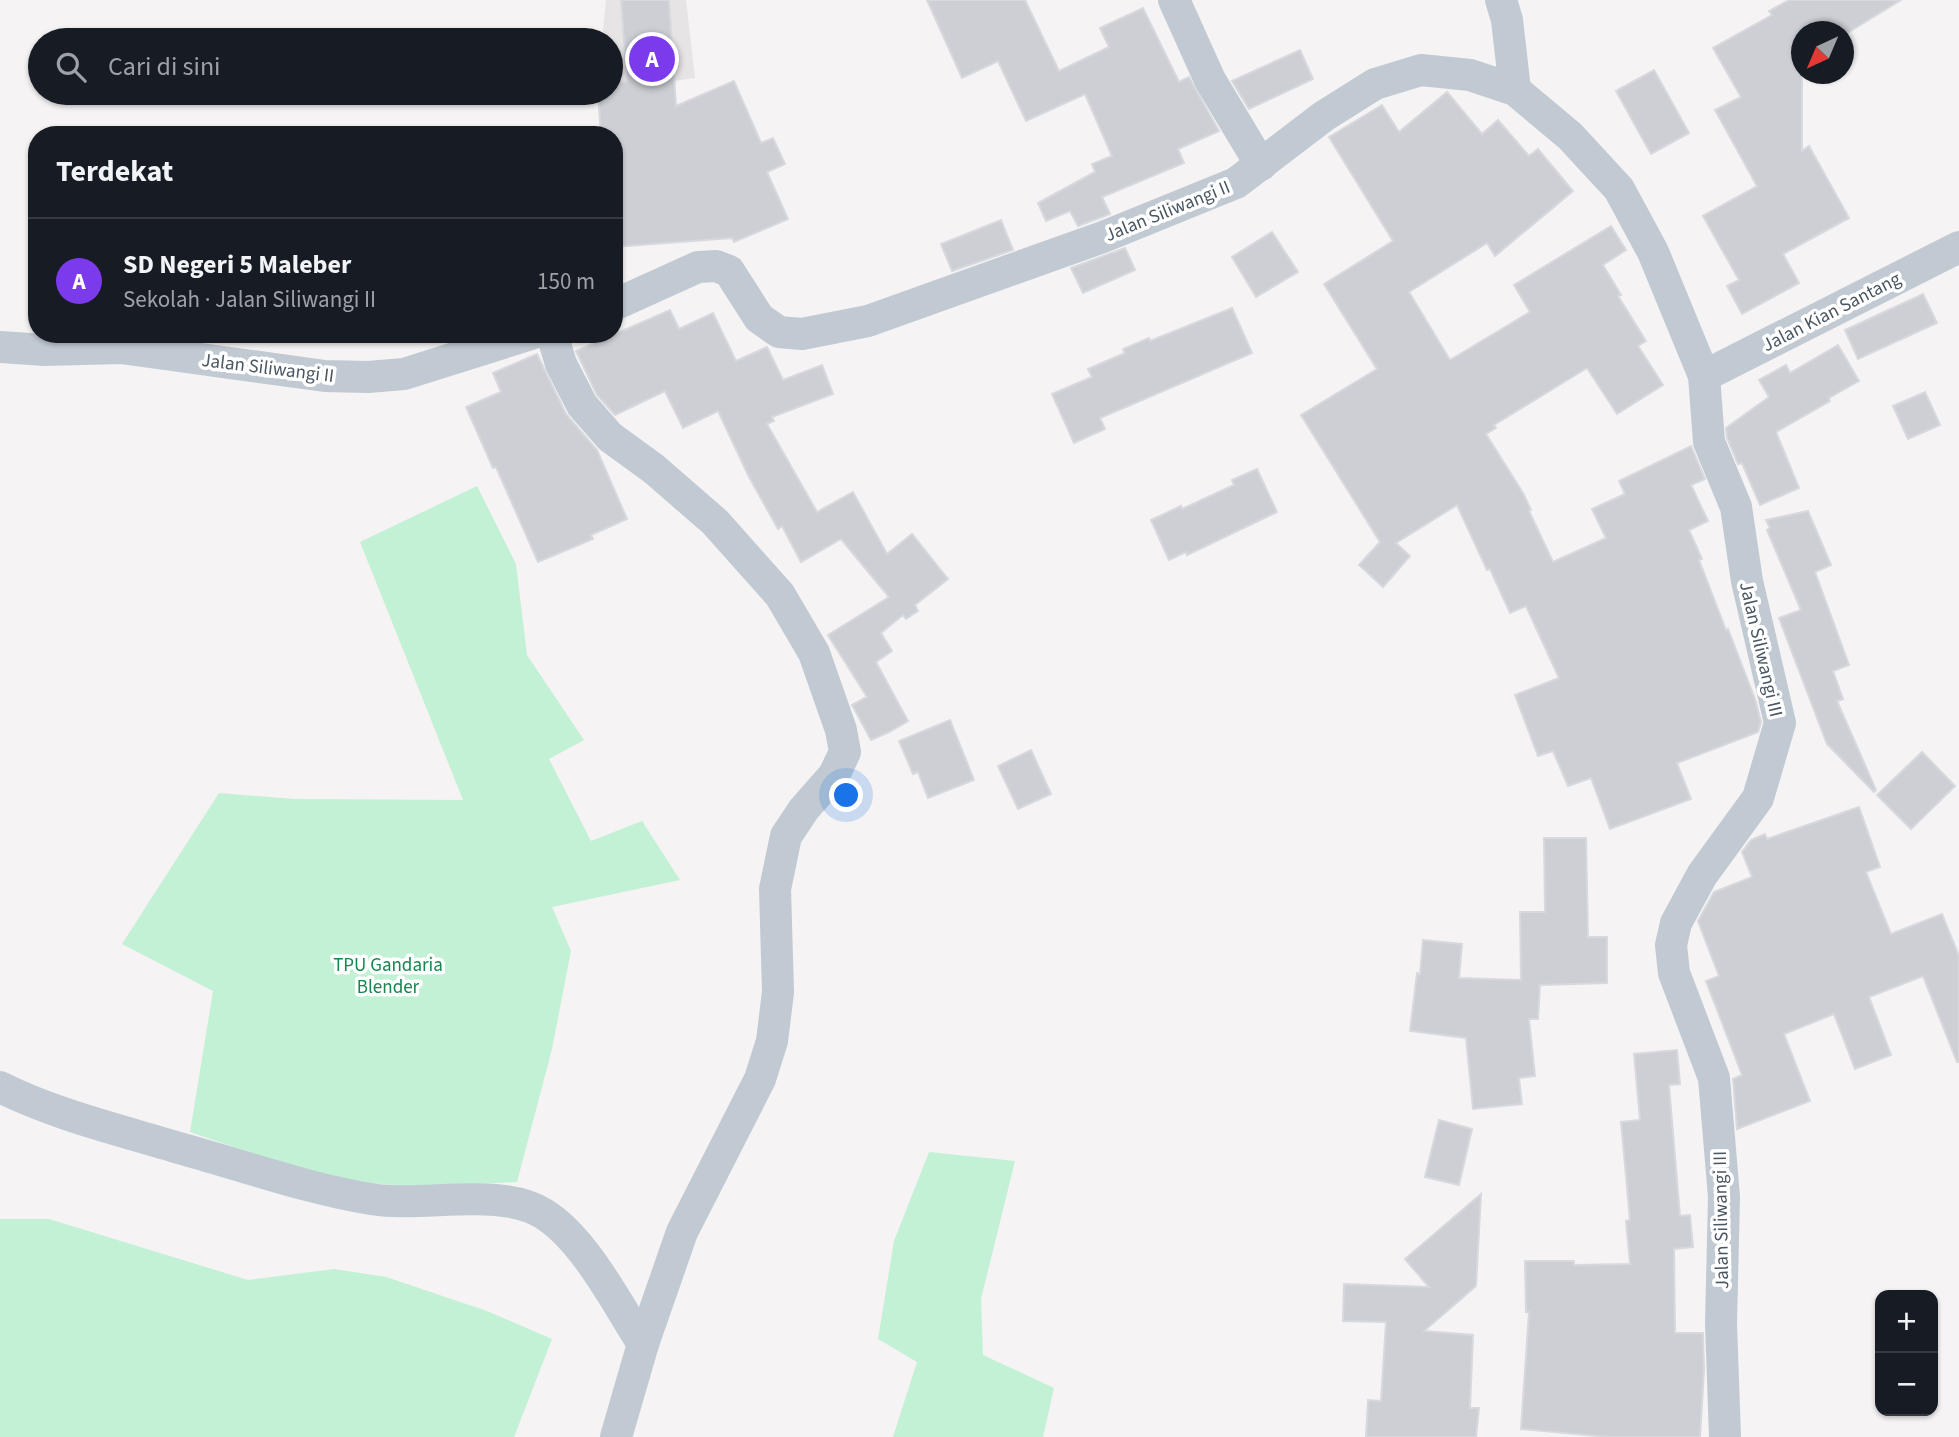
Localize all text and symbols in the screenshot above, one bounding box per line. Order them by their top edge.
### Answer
north arrow [1791,21,1854,84]
search box [28,28,623,105]
pin: A [629,33,675,85]
icon: search [52,48,90,86]
text: Cari di sini [108,48,221,85]
text: Terdekat [56,150,173,193]
street label: Jalan Siliwangi II [1101,174,1234,249]
text: SD Negeri 5 Maleber [123,246,351,283]
text: A [72,265,86,298]
text: 150 m [537,265,595,298]
street label: Jalan Kian Santang [1758,266,1906,359]
text: Sekolah · Jalan Siliwangi II [123,283,376,316]
street label: Jalan Siliwangi II [200,347,336,390]
street label: Jalan Siliwangi III [1732,579,1789,720]
your location [829,778,863,812]
park label: TPU Gandaria Blender [333,952,443,1001]
street label: Jalan Siliwangi III [1707,1151,1736,1289]
map controls [1875,1290,1938,1416]
button: + [1875,1290,1938,1353]
button: − [1875,1353,1938,1416]

